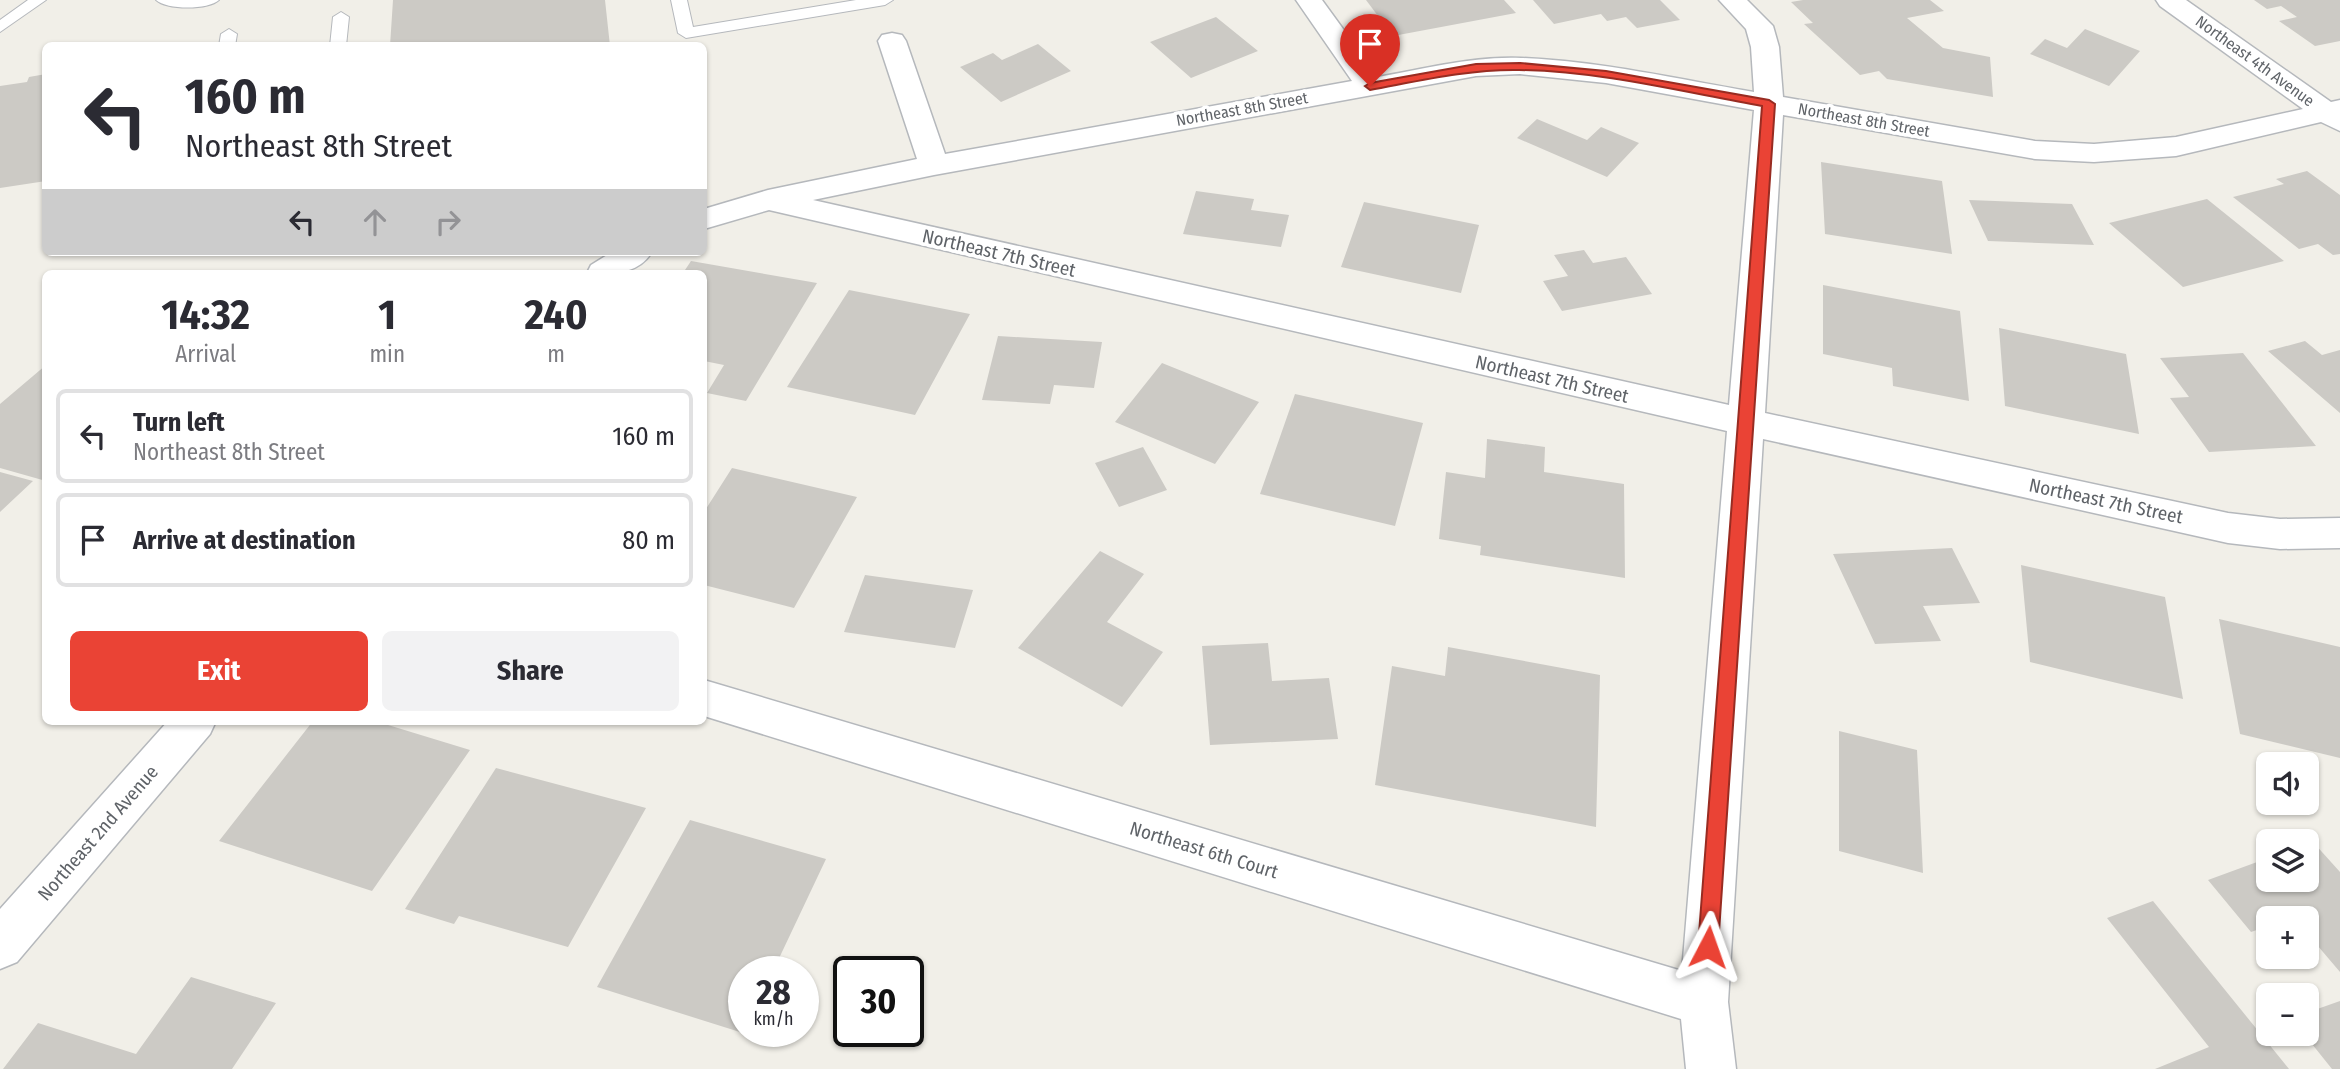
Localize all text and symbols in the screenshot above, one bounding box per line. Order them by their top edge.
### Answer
street label: Northeast 4th Avenue [2192,12,2318,110]
pin [1340,14,1400,86]
icon: arrive [1351,25,1389,63]
text: 160 m [185,67,306,126]
icon: left [70,70,161,161]
street label: Northeast 8th Street [1175,88,1310,130]
street label: Northeast 8th Street [1797,99,1932,141]
text: Northeast 8th Street [185,127,452,165]
icon: left [283,203,321,241]
icon: ahead [356,203,394,241]
icon: right [429,203,467,241]
street label: Northeast 7th Street [920,224,1079,282]
text: 14:32 [161,290,250,340]
text: 1 [378,290,396,340]
text: 240 [524,290,588,340]
text: Arrival [175,340,236,368]
text: min [369,340,405,368]
text: m [547,340,565,368]
street label: Northeast 7th Street [1473,350,1632,408]
text: Turn left [133,407,225,438]
icon: left [74,417,112,455]
text: 160 m [612,421,675,452]
text: Northeast 8th Street [133,438,325,466]
street label: Northeast 7th Street [2027,473,2186,529]
icon: arrive [74,521,112,559]
text: Arrive at destination [133,525,356,556]
text: 80 m [622,525,675,556]
button: Exit [70,631,368,711]
button: Share [382,631,679,711]
map controls [2256,752,2319,1046]
button: sound [2256,752,2319,815]
street label: Northeast 2nd Avenue [33,761,163,905]
street label: Northeast 6th Court [1127,817,1282,884]
button: layers [2256,829,2319,892]
button: + [2256,906,2319,969]
position arrow [1671,910,1745,984]
speed limit sign: 30 [833,956,924,1047]
text: 28 [756,971,791,1013]
button: − [2256,983,2319,1046]
text: km/h [753,1008,794,1030]

